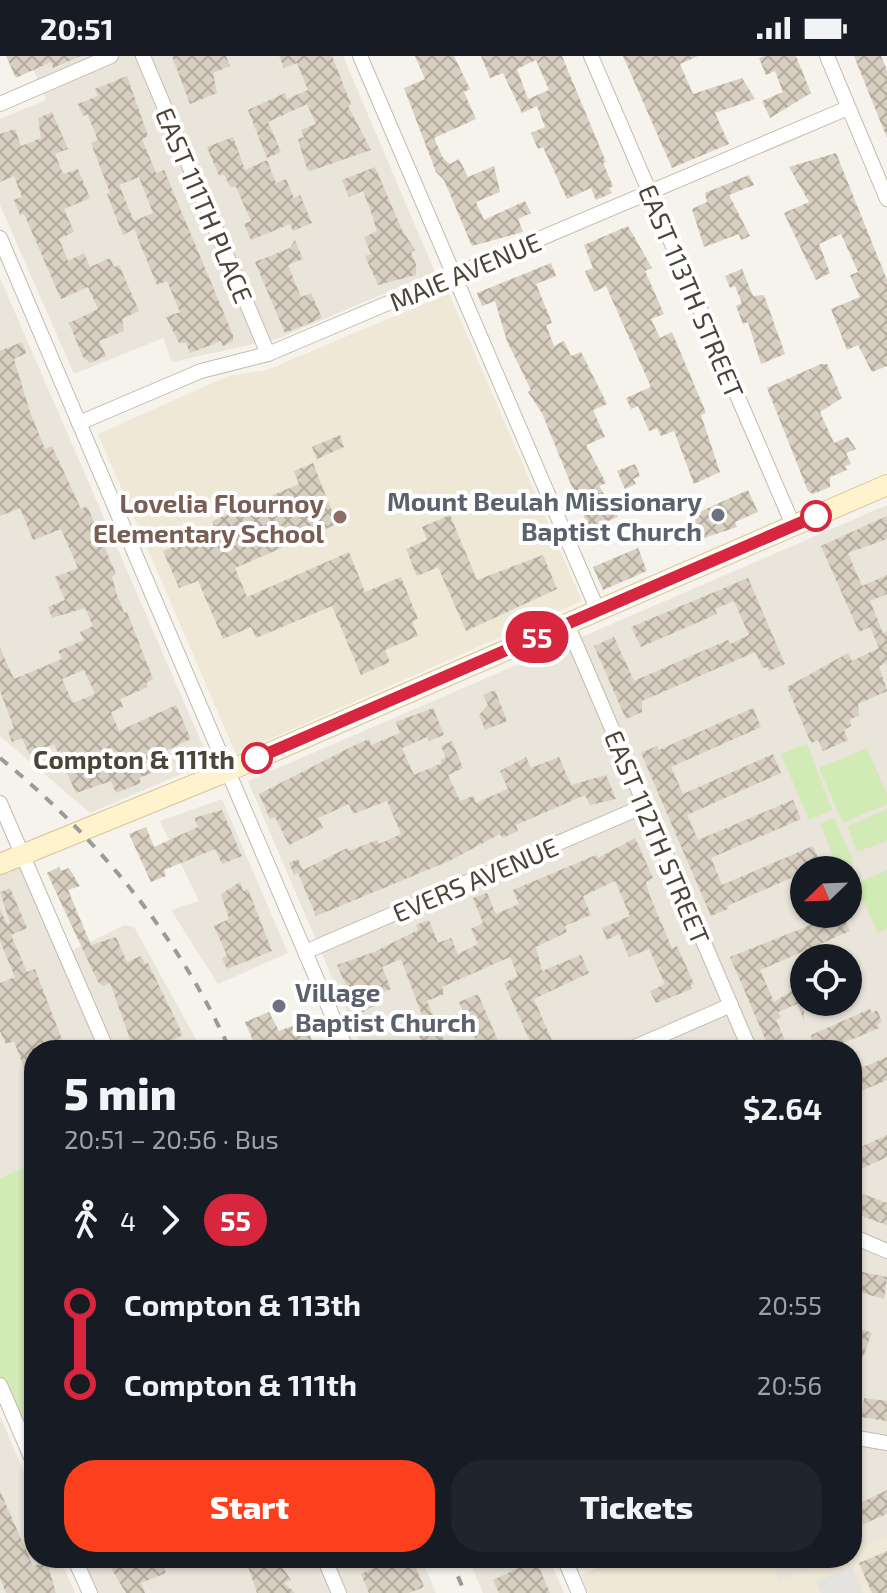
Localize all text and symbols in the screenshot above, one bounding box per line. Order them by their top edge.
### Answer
text: 20:51 [40,10,114,46]
street label: EAST 111TH PLACE [150,103,260,307]
street label: EAST 113TH STREET [633,180,751,402]
street label: MAIE AVENUE [385,225,545,317]
place label: Mount Beulah Missionary Baptist Church [387,485,702,546]
place label: Lovelia Flournoy Elementary School [93,487,324,549]
unlabelled marker [801,501,831,531]
marker: Mount Beulah Missionary Baptist Church [709,506,727,524]
marker: Lovelia Flournoy Elementary School [331,508,349,526]
line badge: 55 [501,611,573,663]
text: 55 [522,620,552,654]
street label: EAST 112TH STREET [599,725,717,949]
place label: Compton & 111th [33,743,235,774]
marker: Compton & 111th [242,743,272,773]
street label: EVERS AVENUE [388,830,562,928]
north arrow [790,856,862,928]
map controls [790,856,862,1016]
button: locate [790,944,862,1016]
place label: Village Baptist Church [295,976,476,1037]
marker: Village Baptist Church [270,997,288,1015]
text: 5 min [64,1066,177,1119]
text: $2.64 [743,1090,822,1126]
text: 20:51 – 20:56 · Bus [64,1123,279,1154]
icon: walk [64,1198,108,1242]
icon: forward [148,1198,192,1242]
text: 55 [220,1203,251,1237]
text: 4 [120,1205,136,1236]
text: Compton & 113th [124,1286,361,1322]
text: 20:55 [758,1289,822,1320]
text: Compton & 111th [124,1366,357,1402]
text: 20:56 [757,1369,822,1400]
button: Start [64,1460,435,1552]
button: Tickets [451,1460,822,1552]

